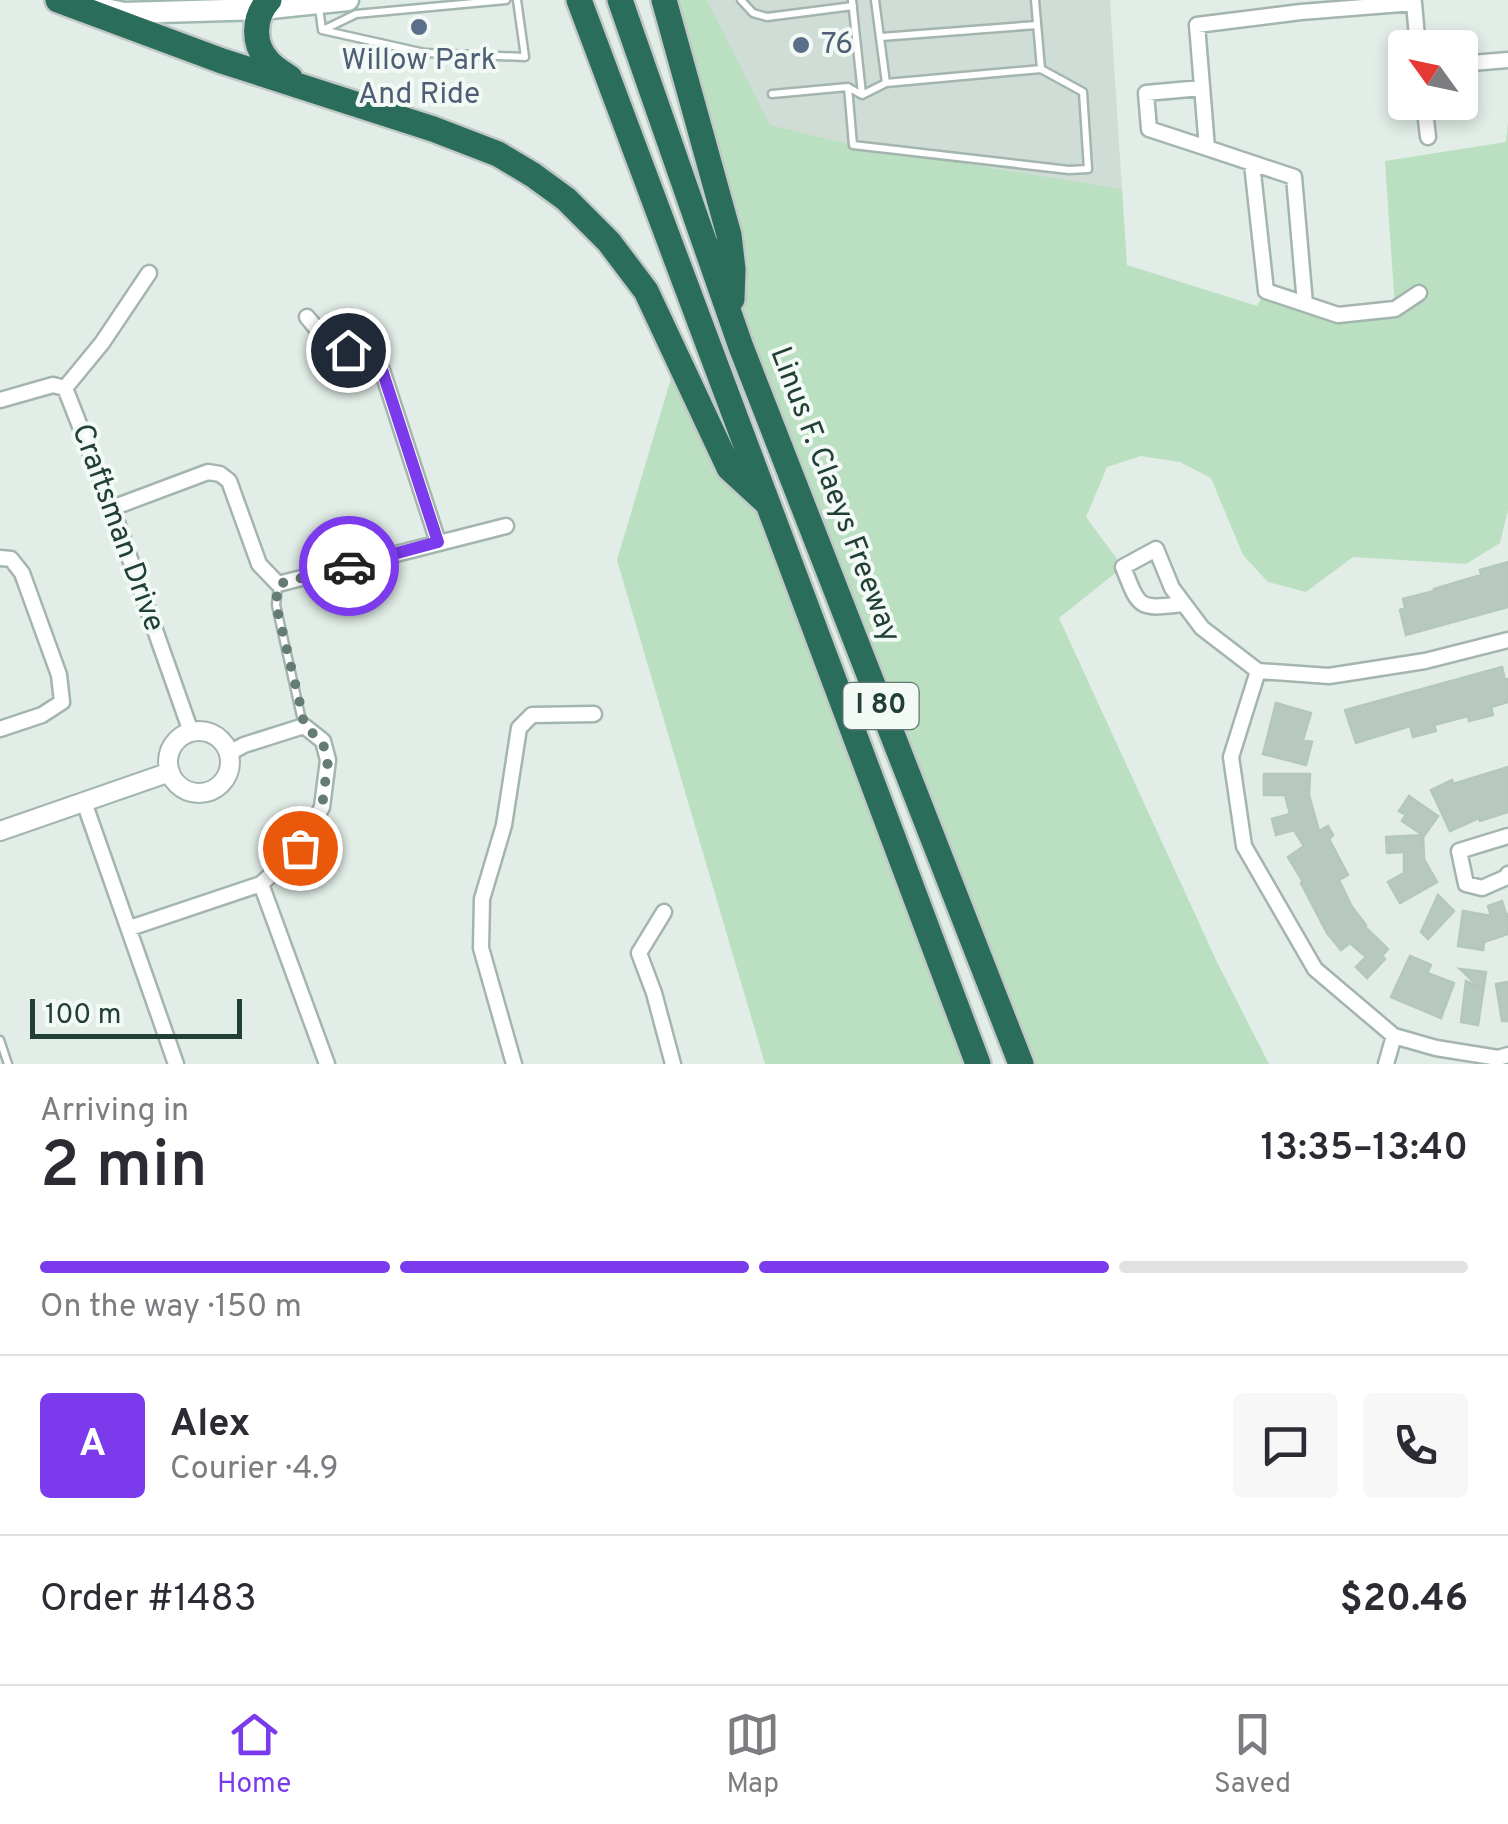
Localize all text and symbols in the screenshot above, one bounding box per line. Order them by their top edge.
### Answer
marker: Willow Park And Ride [408,16,430,38]
place label: 76 [821,27,853,64]
north arrow [1388,30,1478,120]
map controls [1388,30,1478,120]
marker: 76 [790,34,812,56]
place label: Willow Park And Ride [341,43,497,114]
pin [306,308,391,393]
icon: home [321,323,376,378]
street label: Linus F. Claeys Freeway [761,342,907,648]
street label: Craftsman Drive [62,419,172,637]
courier [299,516,399,616]
icon: car [322,539,377,594]
road number: I 80 [844,683,918,729]
pin [258,806,343,891]
icon: bag [273,821,328,876]
scale bar [30,994,242,1038]
text: 100 m [45,998,121,1034]
text: Arriving in [40,1092,189,1132]
text: 13:35–13:40 [1260,1125,1468,1174]
text: 2 min [40,1128,208,1210]
text: On the way · 150 m [40,1288,302,1328]
button: chat [1233,1393,1338,1498]
button: phone [1363,1393,1468,1498]
text: Alex [170,1401,250,1450]
text: A [79,1421,106,1470]
text: Courier · 4.9 [170,1450,339,1490]
text: Order #1483 [40,1576,257,1625]
text: $20.46 [1340,1576,1468,1625]
tab: Home [217,1707,291,1803]
tab: Map [725,1707,780,1803]
tab: Saved [1214,1707,1291,1803]

